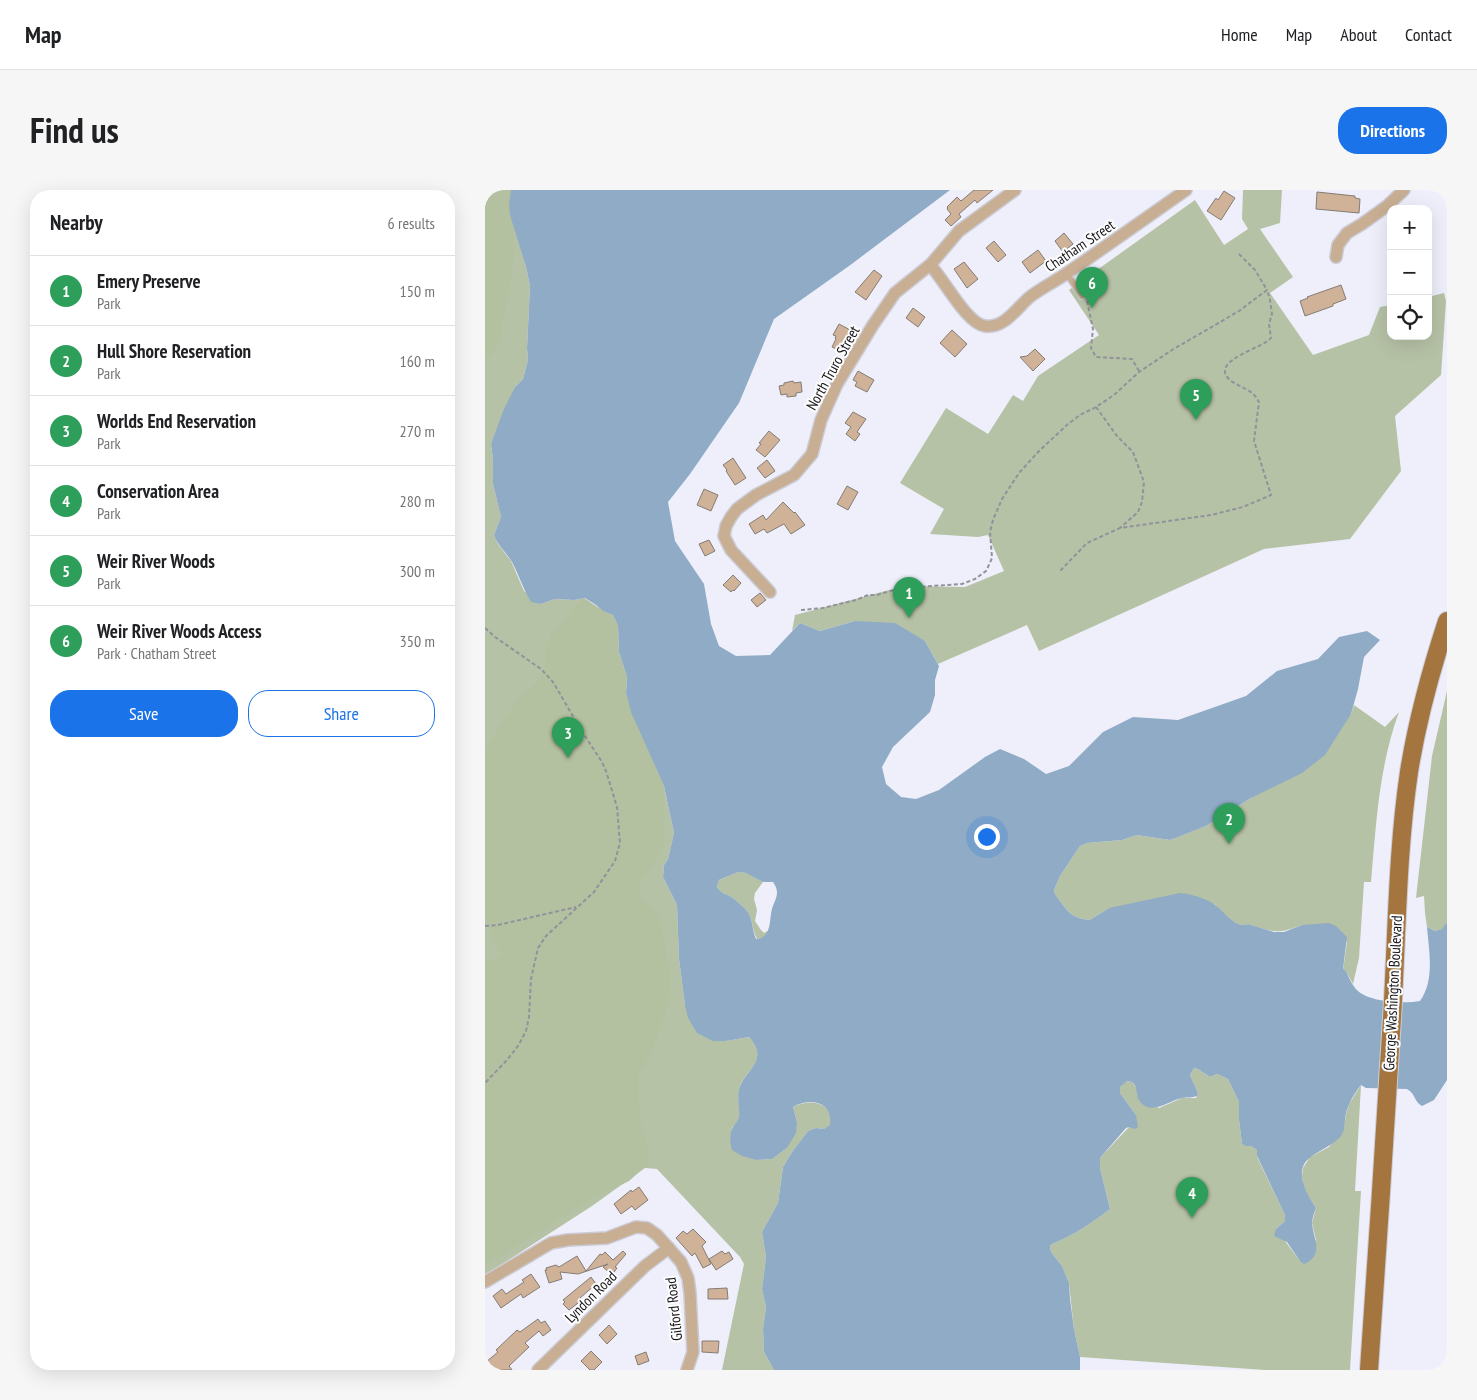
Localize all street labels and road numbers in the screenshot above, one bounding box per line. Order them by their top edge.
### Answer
street label: Chatham Street [1041,215,1118,276]
street label: North Truro Street [802,322,864,413]
street label: George Washington Boulevard [1379,915,1406,1071]
street label: Lyndon Road [561,1267,621,1327]
street label: Gilford Road [661,1276,686,1342]

